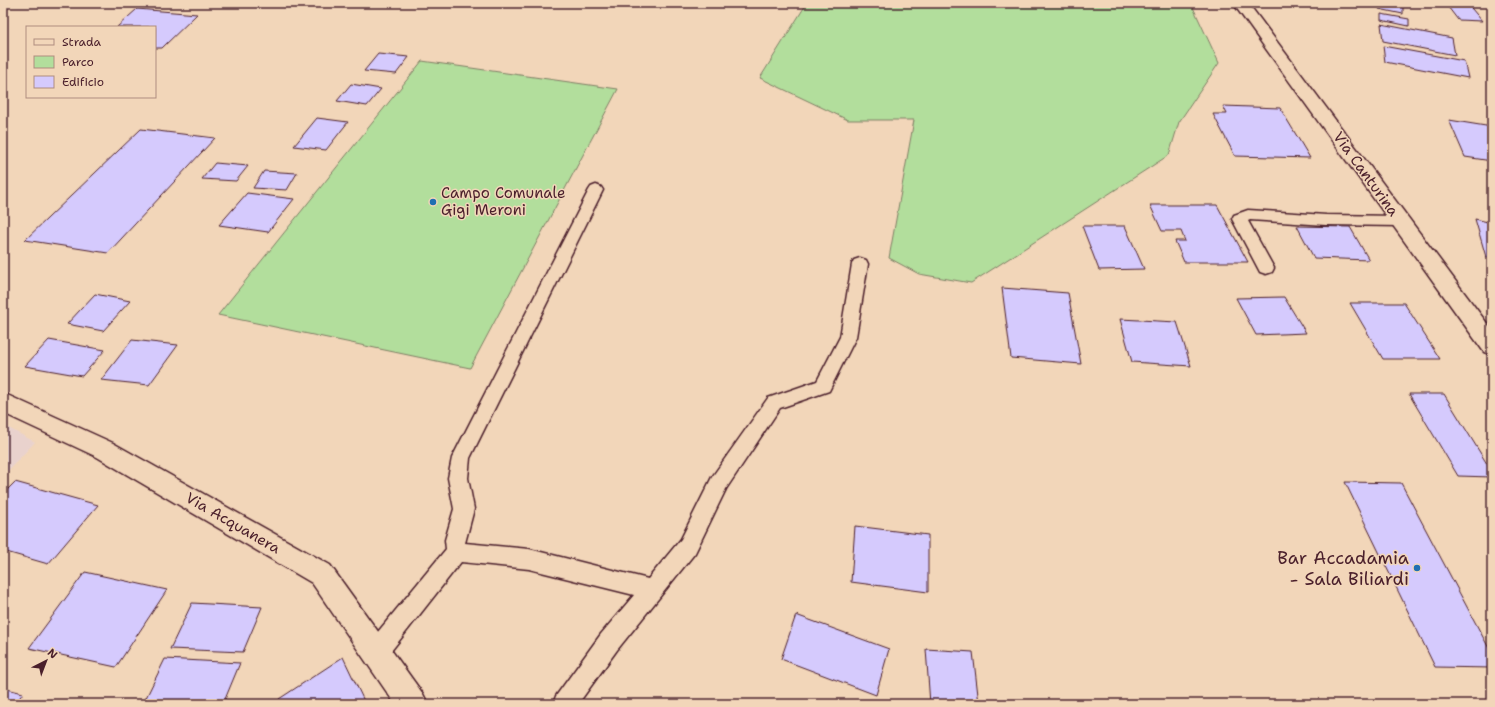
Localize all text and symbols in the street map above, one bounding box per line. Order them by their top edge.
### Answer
legend [26,26,156,98]
text: Strada [62,34,102,50]
text: Parco [62,54,94,70]
text: Edificio [62,74,104,90]
street label: Via Canturina [1329,128,1404,221]
place label: Campo Comunale Gigi Meroni [441,183,566,220]
marker: Campo Comunale Gigi Meroni [428,197,438,207]
street label: Via Acquanera [182,488,285,559]
place label: Bar Accadamia - Sala Biliardi [1277,546,1409,591]
marker: Bar Accadamia - Sala Biliardi [1412,563,1422,573]
north arrow [26,641,66,681]
text: N [44,645,61,663]

